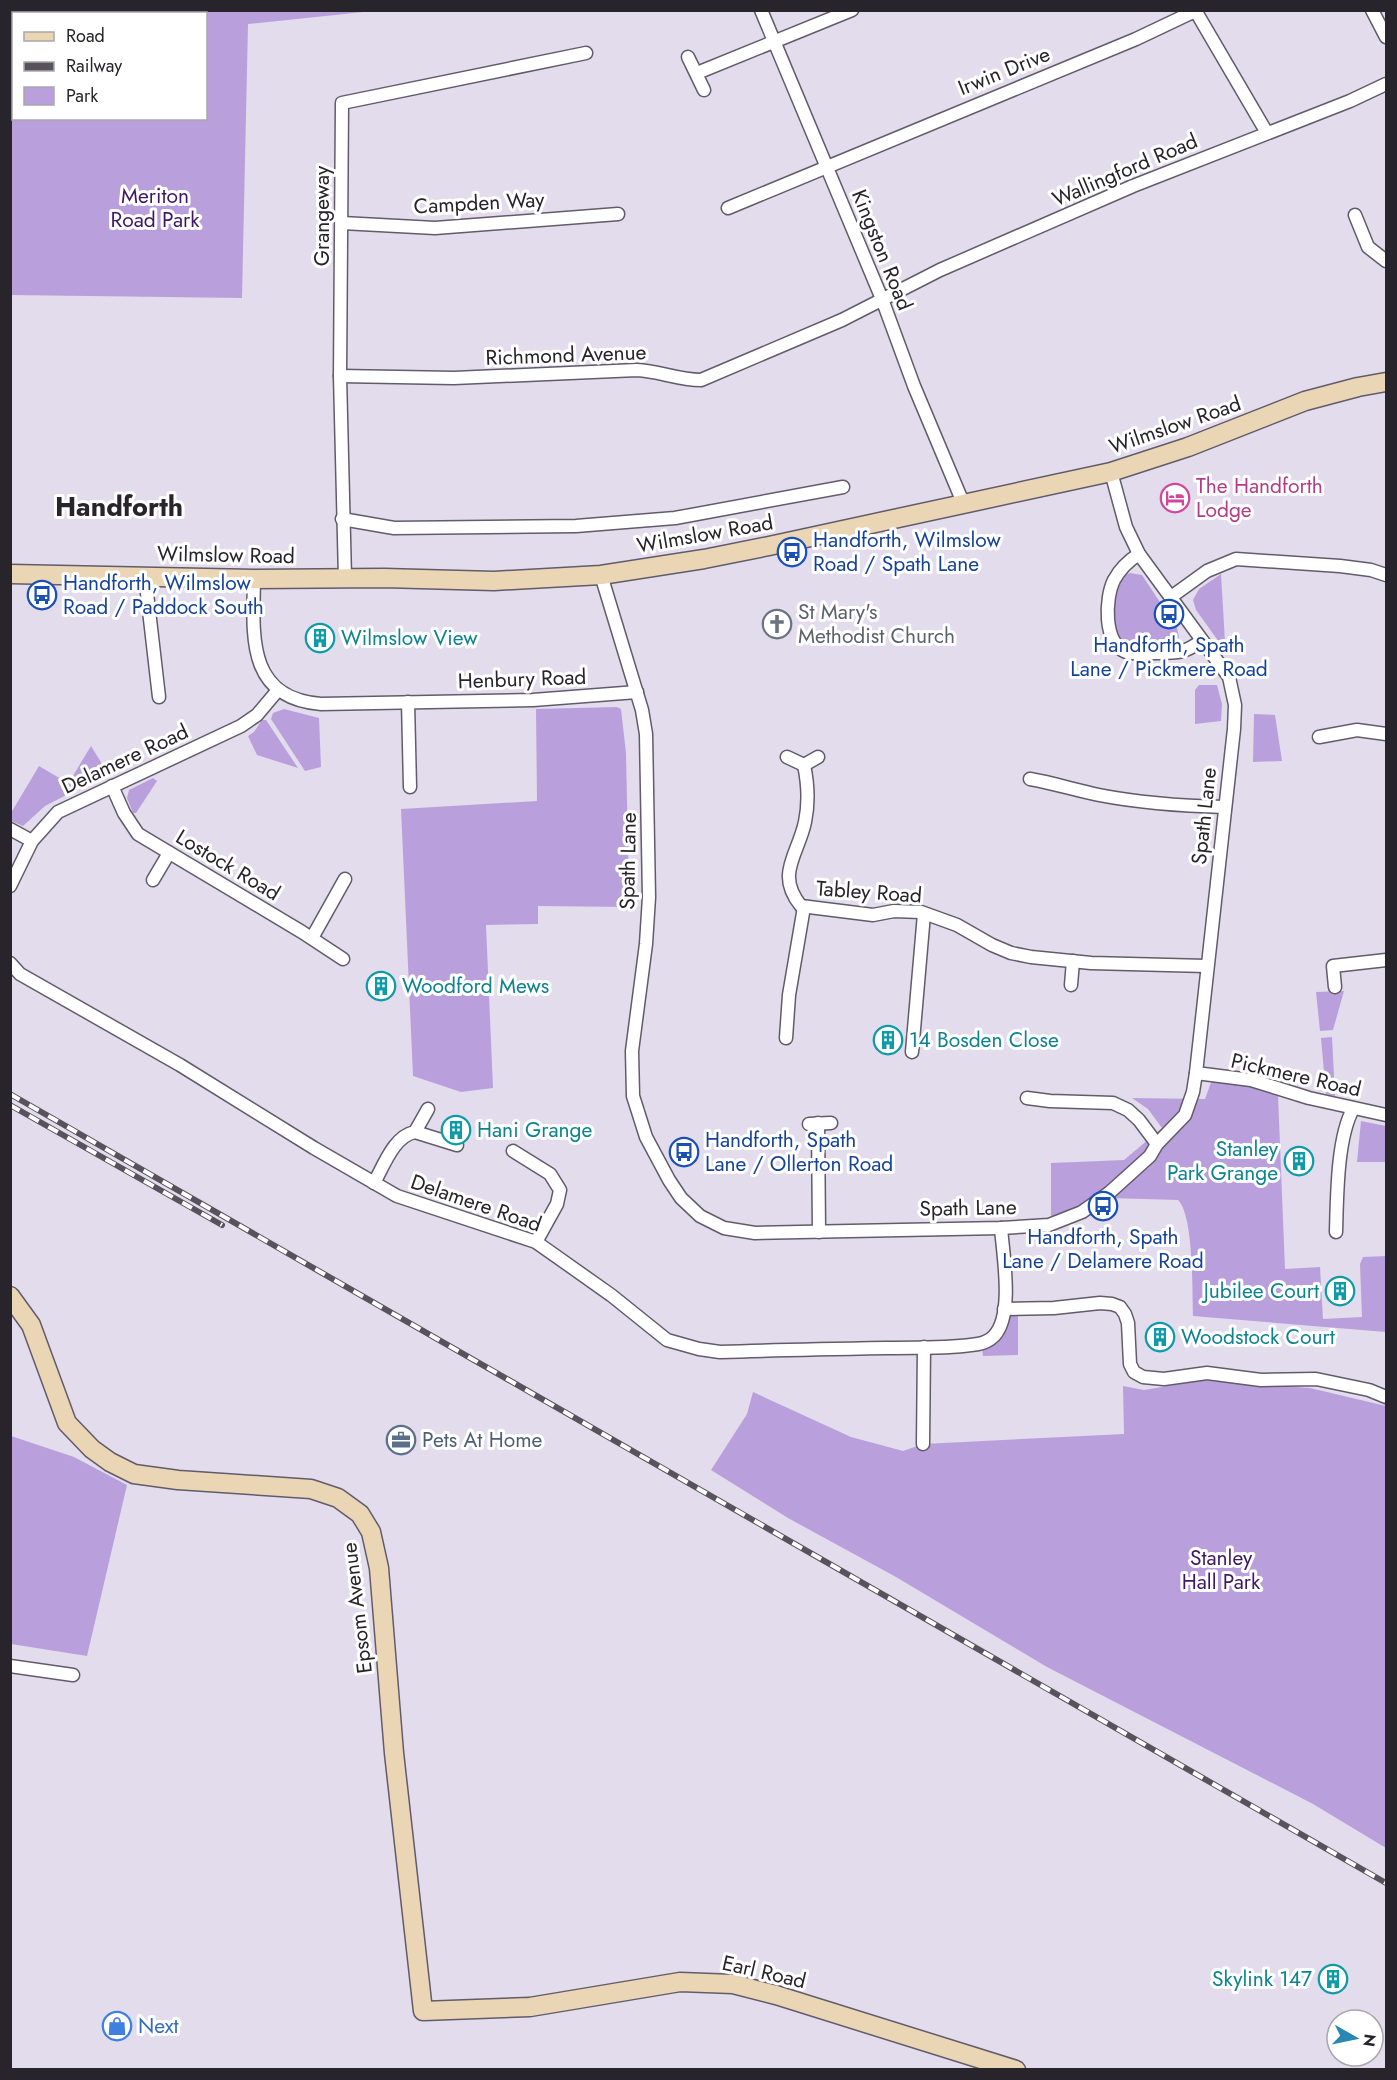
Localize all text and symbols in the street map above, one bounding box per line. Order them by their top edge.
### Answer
legend [12,12,207,120]
text: Road [66,23,105,49]
street label: Irwin Drive [954,39,1055,103]
text: Railway [66,53,122,79]
text: Park [66,83,98,109]
street label: Wallingford Road [1048,126,1202,214]
street label: Grangeway [307,165,337,266]
park label: Meriton Road Park [110,181,200,235]
street label: Campden Way [413,185,546,221]
street label: Kingston Road [844,185,920,315]
street label: Richmond Avenue [485,337,647,373]
street label: Wilmslow Road [1105,388,1245,462]
place label: The Handforth Lodge [1196,471,1323,525]
hotel icon: The Handforth Lodge [1159,482,1191,514]
district label: Handforth [55,487,183,526]
street label: Wilmslow Road [635,507,775,561]
place label: Handforth, Wilmslow Road / Spath Lane [813,525,1002,579]
bus stop icon: Handforth, Wilmslow Road / Spath Lane [776,536,808,568]
street label: Wilmslow Road [157,539,295,571]
place label: Handforth, Wilmslow Road / Paddock South [63,568,264,622]
bus stop icon: Handforth, Wilmslow Road / Paddock South [26,579,58,611]
place label: St Mary's Methodist Church [798,597,955,651]
bus stop icon: Handforth, Spath Lane / Pickmere Road [1153,598,1185,630]
church icon: St Mary's Methodist Church [761,608,793,640]
building icon: Wilmslow View [304,622,336,654]
place label: Wilmslow View [341,623,478,653]
place label: Handforth, Spath Lane / Pickmere Road [1070,630,1268,684]
street label: Henbury Road [457,662,587,696]
street label: Delamere Road [57,717,193,801]
street label: Spath Lane [1184,766,1224,866]
street label: Spath Lane [612,812,644,910]
street label: Lostock Road [170,822,286,908]
street label: Tabley Road [815,873,923,911]
building icon: Woodford Mews [365,970,397,1002]
place label: Woodford Mews [402,971,549,1001]
building icon: 14 Bosden Close [872,1024,904,1056]
place label: 14 Bosden Close [909,1025,1059,1055]
street label: Pickmere Road [1228,1045,1364,1105]
building icon: Hani Grange [440,1114,472,1146]
place label: Hani Grange [477,1115,592,1145]
place label: Handforth, Spath Lane / Ollerton Road [705,1125,893,1179]
place label: Stanley Park Grange [1167,1134,1279,1188]
bus stop icon: Handforth, Spath Lane / Ollerton Road [668,1136,700,1168]
building icon: Stanley Park Grange [1283,1145,1315,1177]
street label: Delamere Road [407,1167,545,1239]
bus stop icon: Handforth, Spath Lane / Delamere Road [1087,1190,1119,1222]
street label: Spath Lane [919,1192,1017,1224]
place label: Handforth, Spath Lane / Delamere Road [1002,1222,1204,1276]
building icon: Jubilee Court [1324,1275,1356,1307]
place label: Jubilee Court [1201,1276,1319,1306]
building icon: Woodstock Court [1144,1321,1176,1353]
place label: Woodstock Court [1181,1322,1335,1352]
office icon: Pets At Home [385,1424,417,1456]
place label: Pets At Home [422,1425,543,1455]
street label: Epsom Avenue [334,1541,380,1675]
park label: Stanley Hall Park [1182,1543,1261,1597]
street label: Earl Road [719,1948,809,1996]
building icon: Skylink 147 [1317,1963,1349,1995]
place label: Skylink 147 [1212,1964,1312,1994]
north arrow [1325,2008,1385,2068]
shop icon: Next [101,2010,133,2042]
place label: Next [138,2011,179,2041]
text: N [1357,2032,1382,2048]

